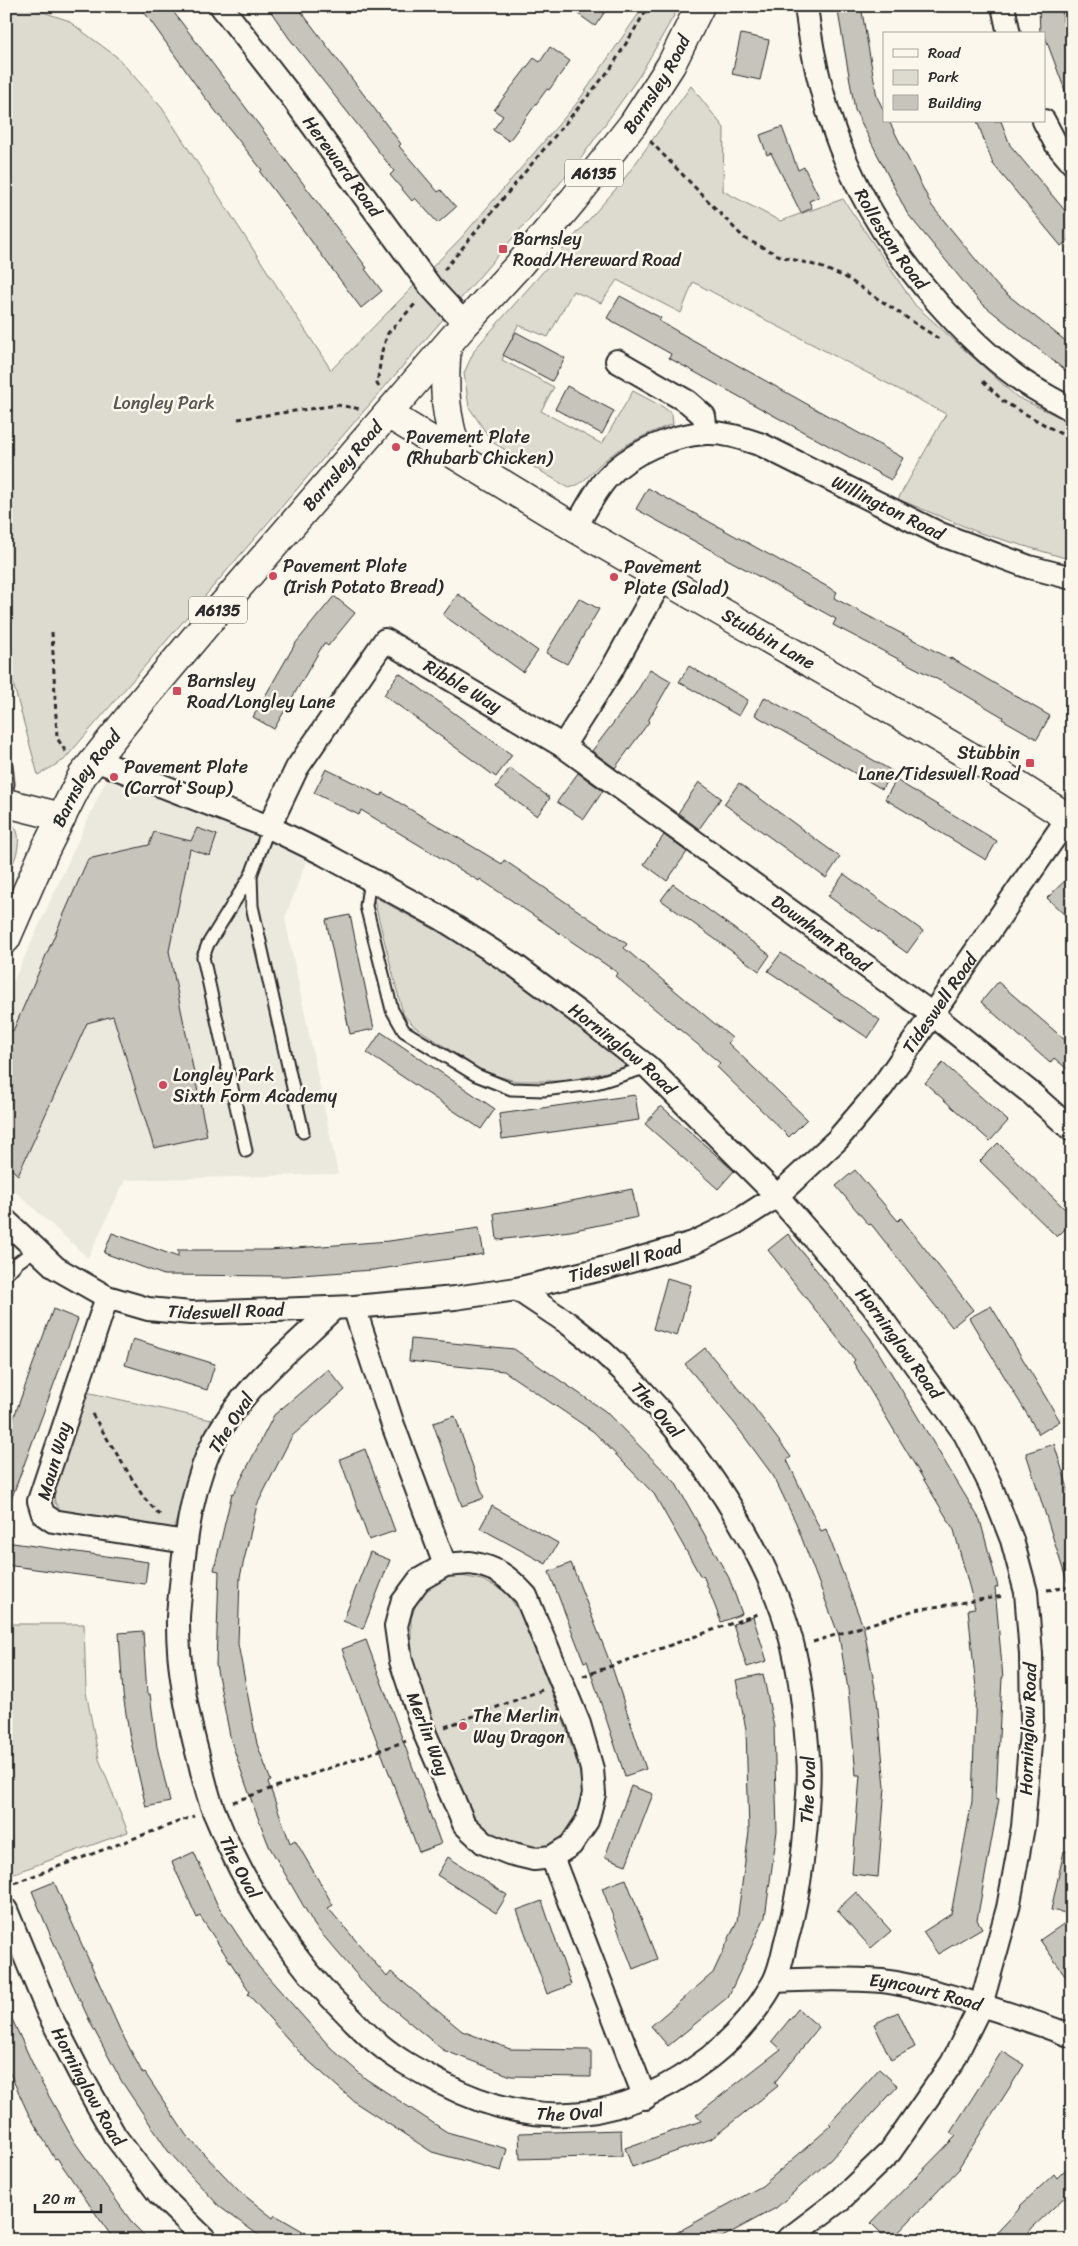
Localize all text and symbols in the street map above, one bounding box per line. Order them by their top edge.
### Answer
street label: Barnsley Road [614,28,700,141]
legend [883,32,1046,122]
text: Road [928,40,961,66]
text: Park [928,64,959,90]
text: Building [928,90,982,116]
street label: Hereward Road [294,108,392,225]
road number: A6135 [565,160,623,187]
street label: Rolleston Road [845,182,938,298]
place label: Barnsley Road/Hereward Road [513,223,682,276]
marker: Barnsley Road/Hereward Road [497,243,509,255]
park label: Longley Park [113,387,215,419]
street label: Barnsley Road [294,412,392,519]
place label: Pavement Plate (Rhubarb Chicken) [406,421,554,474]
marker: Pavement Plate (Rhubarb Chicken) [390,441,402,453]
street label: Willington Road [826,466,951,550]
place label: Pavement Plate (Irish Potato Bread) [283,550,444,603]
place label: Pavement Plate (Salad) [624,551,729,604]
marker: Pavement Plate (Irish Potato Bread) [267,570,279,582]
marker: Pavement Plate (Salad) [608,571,620,583]
road number: A6135 [189,596,247,624]
street label: Stubbin Lane [715,599,821,679]
street label: Ribble Way [417,650,509,723]
place label: Barnsley Road/Longley Lane [187,665,335,718]
marker: Barnsley Road/Longley Lane [171,685,183,697]
street label: Barnsley Road [43,721,130,833]
place label: Stubbin Lane/Tideswell Road [858,737,1022,790]
place label: Pavement Plate (Carrot Soup) [124,751,248,804]
marker: Stubbin Lane/Tideswell Road [1024,757,1036,769]
marker: Pavement Plate (Carrot Soup) [108,771,120,783]
street label: Downham Road [764,886,879,982]
street label: Tideswell Road [893,945,987,1061]
street label: Horninglow Road [561,994,685,1104]
place label: Longley Park Sixth Form Academy [173,1059,338,1112]
marker: Longley Park Sixth Form Academy [157,1079,169,1091]
street label: Tideswell Road [565,1231,687,1292]
street label: Horninglow Road [847,1280,952,1407]
street label: Tideswell Road [166,1294,286,1329]
street label: The Oval [623,1374,692,1447]
street label: The Oval [199,1385,263,1460]
street label: Maun Way [28,1417,81,1504]
street label: Horninglow Road [1010,1661,1046,1796]
street label: Merlin Way [397,1687,459,1781]
place label: The Merlin Way Dragon [473,1700,565,1753]
marker: The Merlin Way Dragon [457,1720,469,1732]
street label: The Oval [790,1753,825,1824]
street label: The Oval [210,1830,270,1906]
street label: Eyncourt Road [868,1964,988,2021]
street label: Horninglow Road [42,2021,135,2155]
street label: The Oval [535,2094,608,2130]
scale bar [35,2181,101,2213]
text: 20 m [42,2186,76,2212]

